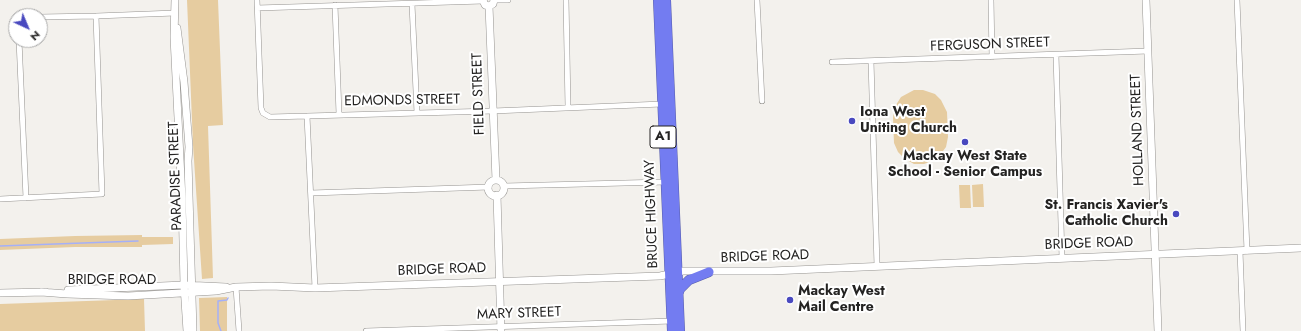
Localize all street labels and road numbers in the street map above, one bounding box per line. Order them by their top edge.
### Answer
street label: FERGUSON STREET [930,35,1050,55]
street label: FIELD STREET [469,53,489,135]
street label: HOLLAND STREET [1128,74,1148,186]
street label: EDMONDS STREET [344,92,460,110]
street label: PARADISE STREET [166,121,186,231]
road number: A1 [650,126,676,148]
street label: BRUCE HIGHWAY [642,159,662,269]
street label: BRIDGE ROAD [1044,234,1134,254]
street label: BRIDGE ROAD [720,247,810,267]
street label: BRIDGE ROAD [397,260,487,280]
street label: BRIDGE ROAD [68,273,156,289]
street label: MARY STREET [477,304,561,324]

